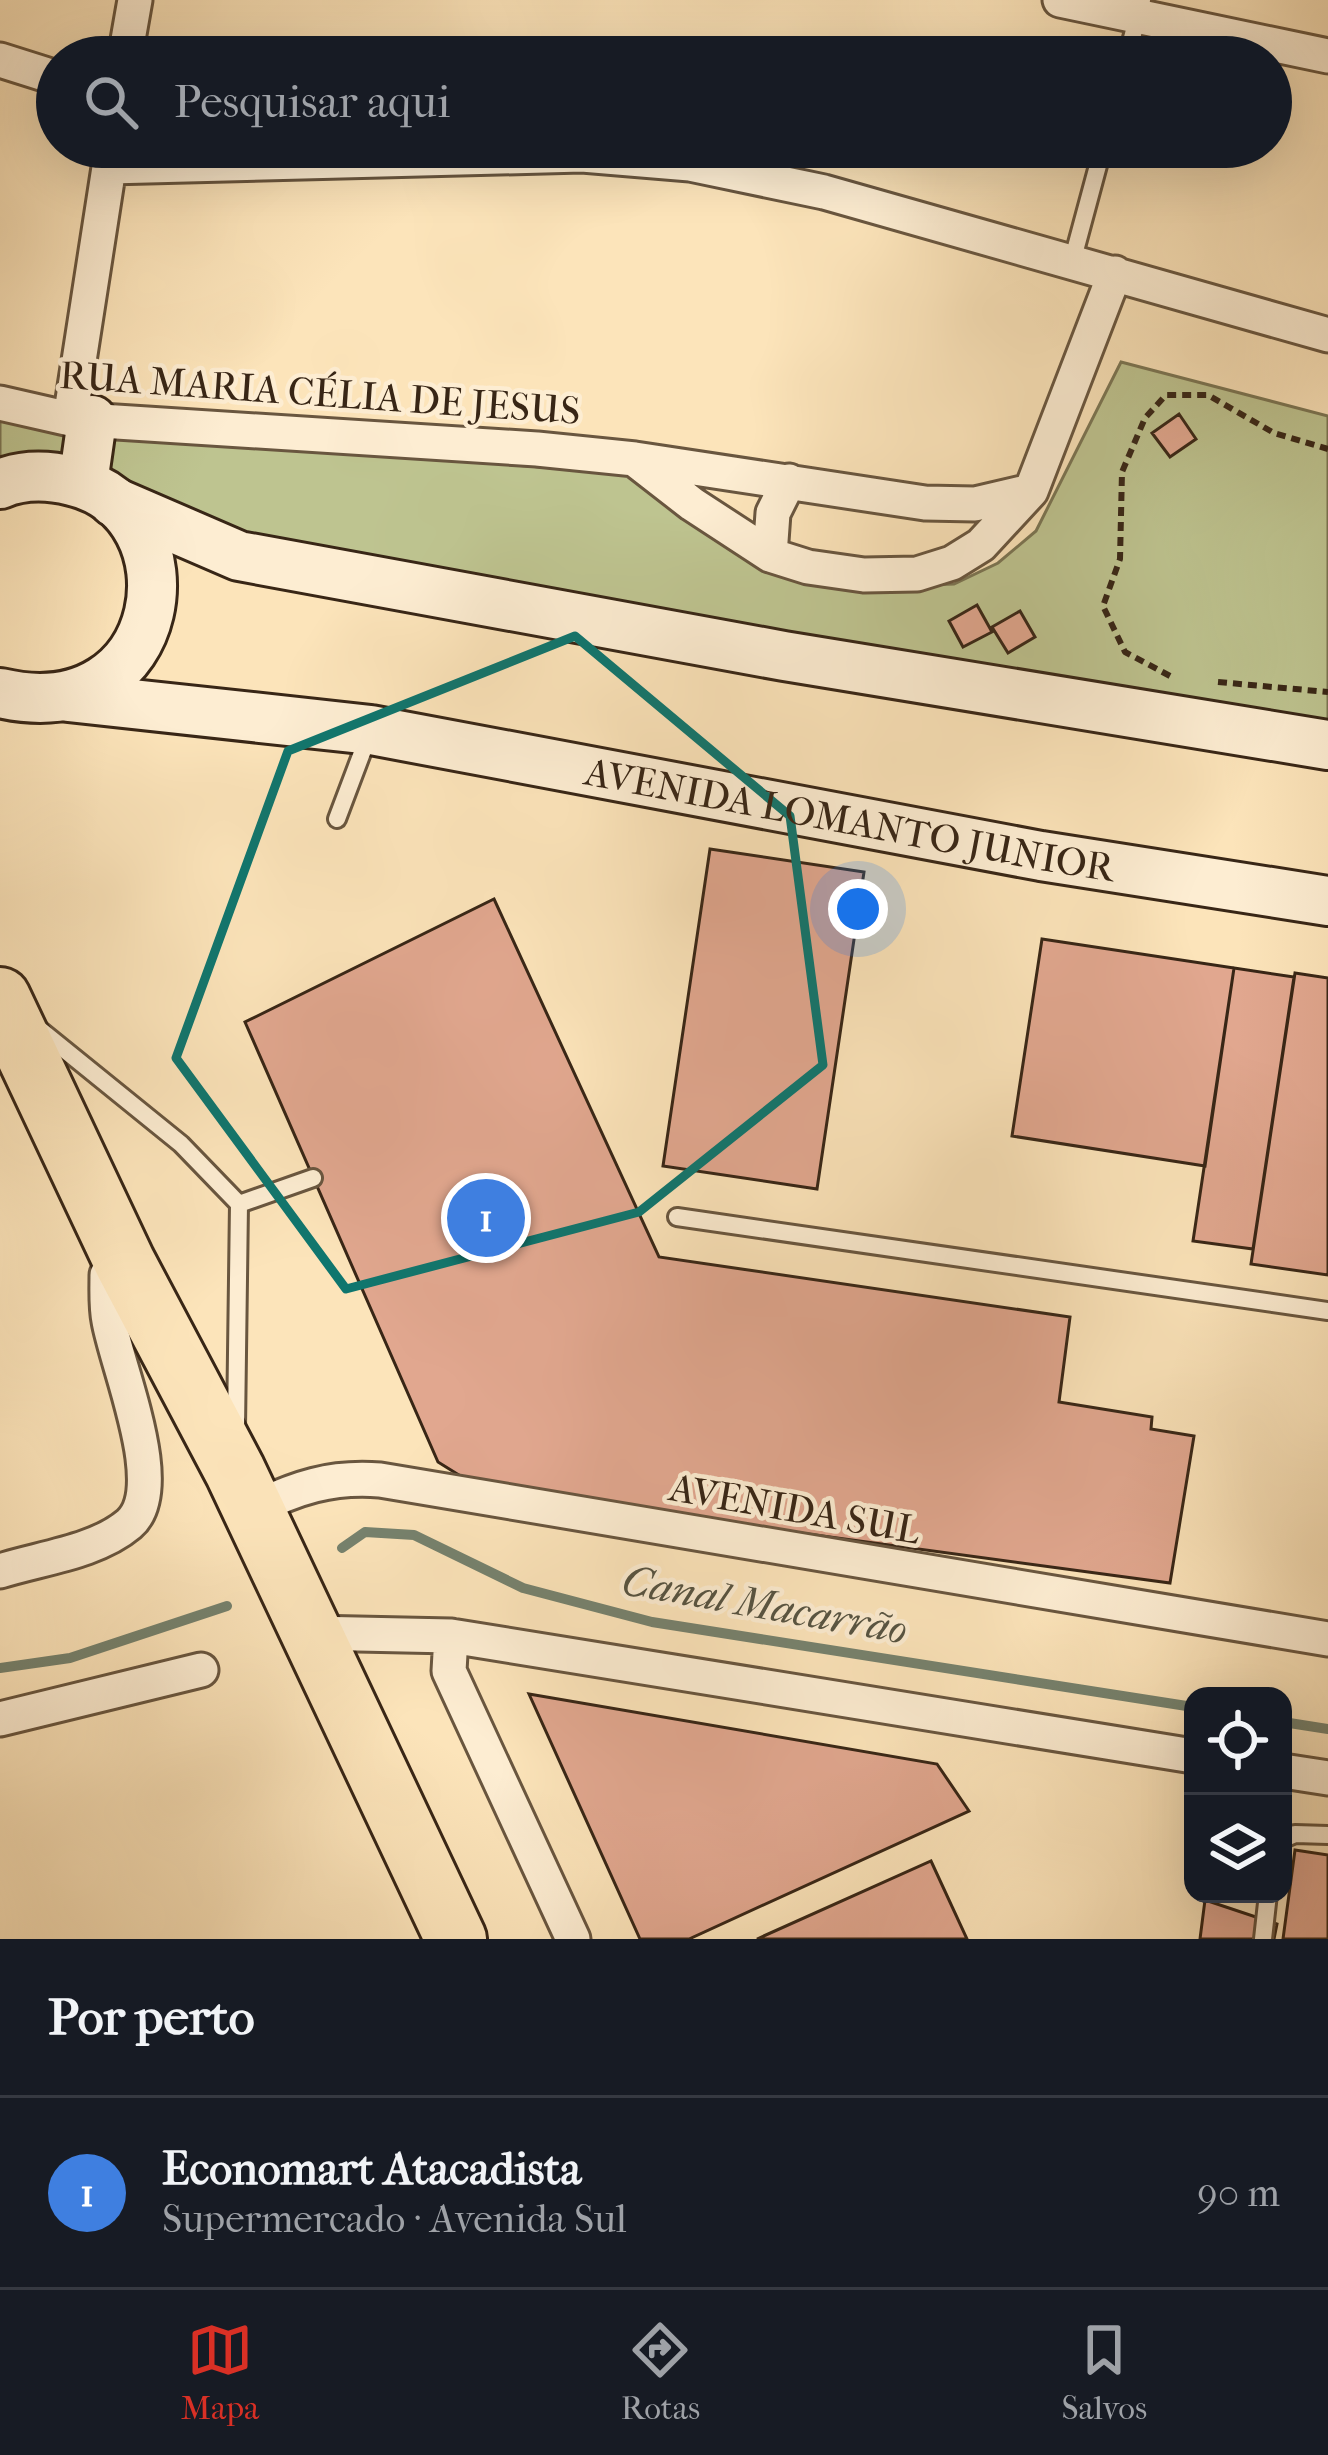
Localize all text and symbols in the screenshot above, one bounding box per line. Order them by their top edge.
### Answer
search box [36,36,1292,168]
icon: search [78,69,144,135]
text: Pesquisar aqui [174,76,450,129]
street label: RUA MARIA CÉLIA DE JESUS [58,351,582,434]
street label: AVENIDA LOMANTO JUNIOR [579,748,1119,891]
your location [828,879,888,939]
pin: 1 [447,1173,525,1263]
street label: AVENIDA SUL [664,1464,924,1554]
water label: Canal Macarrão [618,1556,911,1655]
map controls [1184,1687,1292,1903]
button: locate [1184,1687,1292,1795]
button: layers [1184,1795,1292,1903]
text: Por perto [48,1987,255,2047]
text: Economart Atacadista [162,2143,581,2196]
text: 1 [80,2170,94,2216]
text: 90 m [1197,2170,1280,2216]
text: Supermercado · Avenida Sul [162,2196,627,2242]
tab: Mapa [181,2317,259,2428]
tab: Rotas [621,2317,700,2428]
tab: Salvos [1062,2317,1147,2428]

